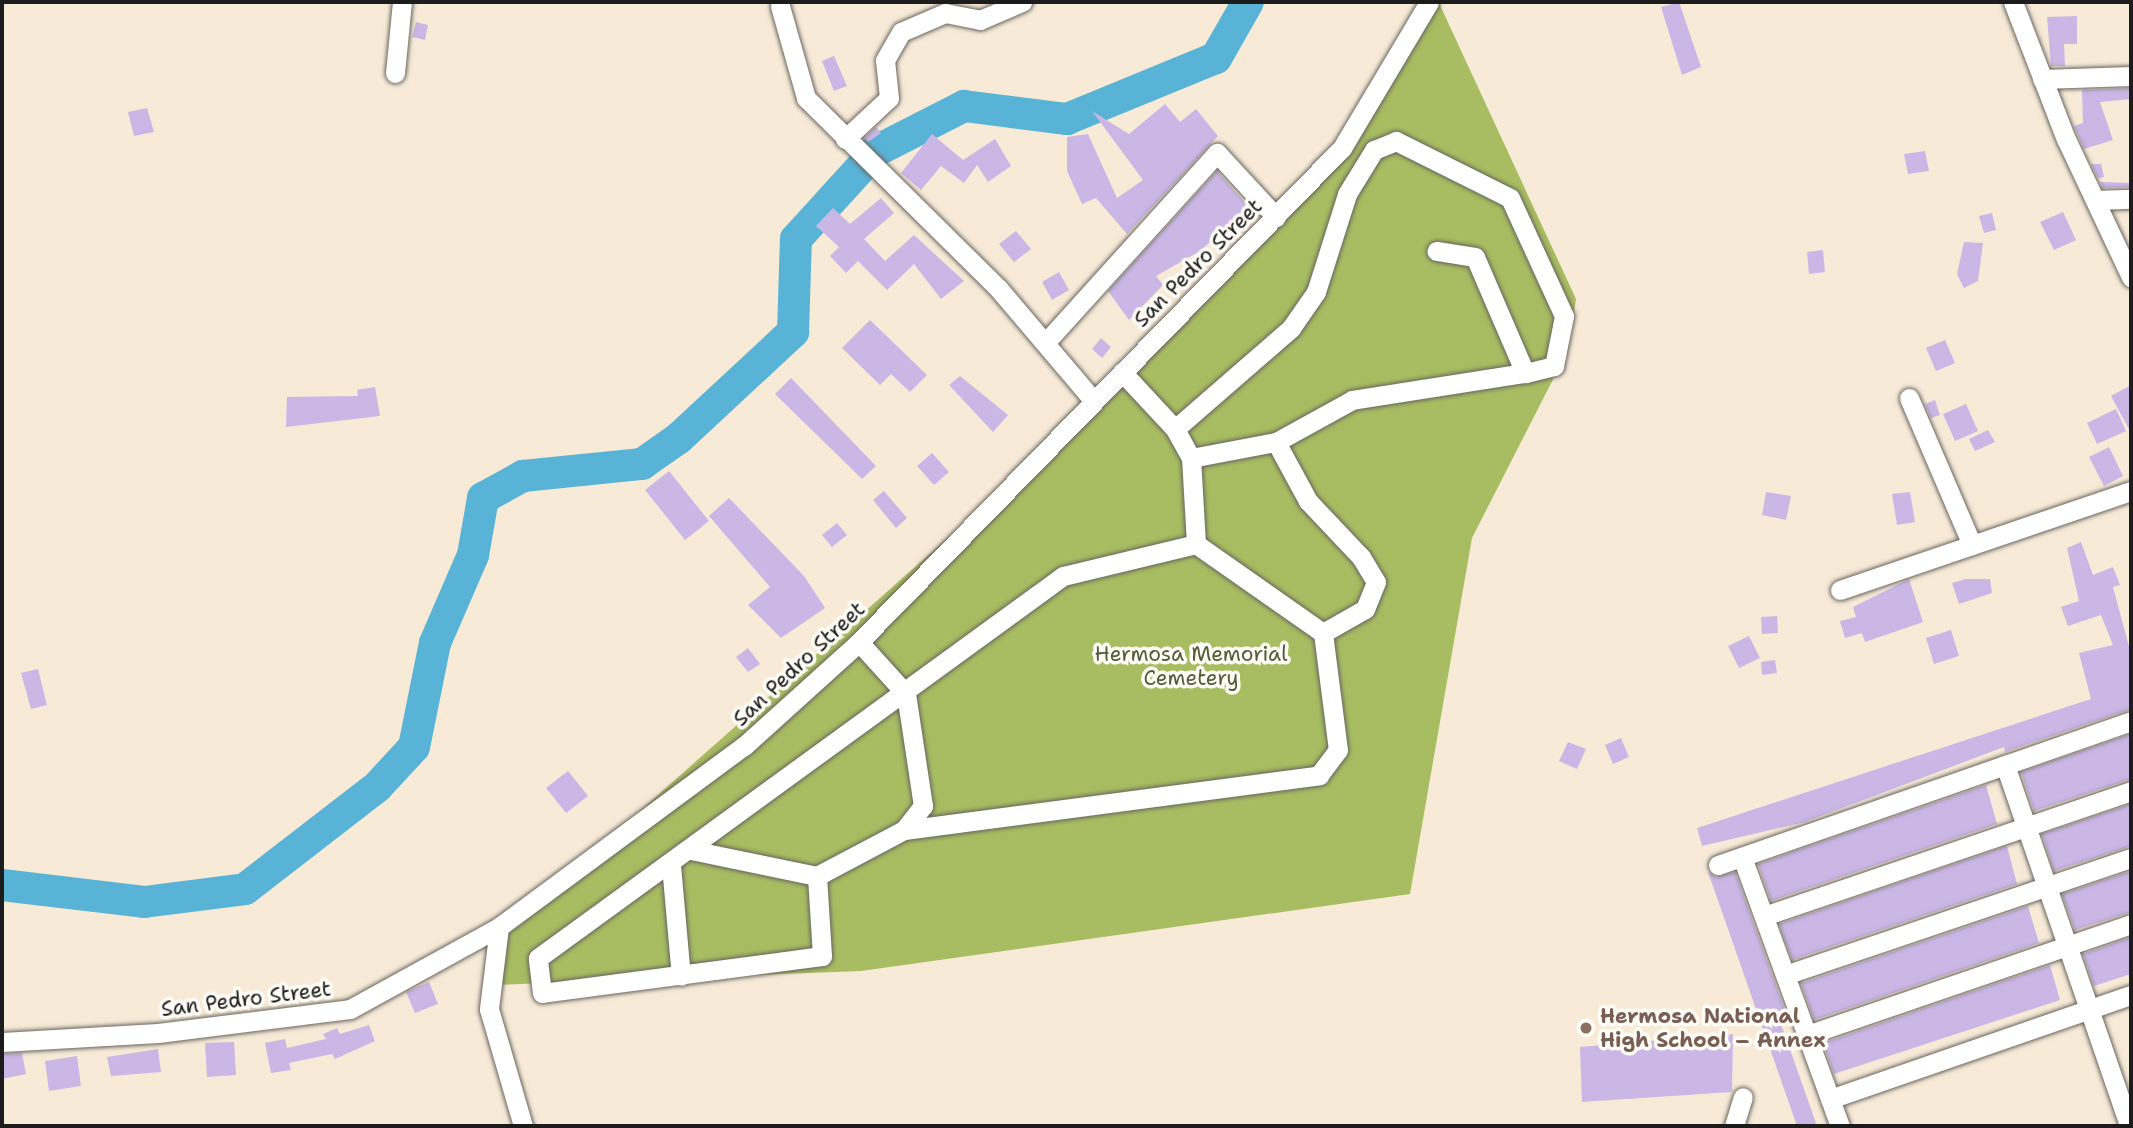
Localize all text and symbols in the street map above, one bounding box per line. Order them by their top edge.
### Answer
street label: San Pedro Street [1129,194,1267,332]
street label: San Pedro Street [728,596,870,732]
park label: Hermosa Memorial Cemetery [1095,641,1287,691]
street label: San Pedro Street [160,976,332,1022]
place label: Hermosa National High School – Annex [1600,1003,1825,1053]
marker: Hermosa National High School – Annex [1578,1020,1594,1036]

